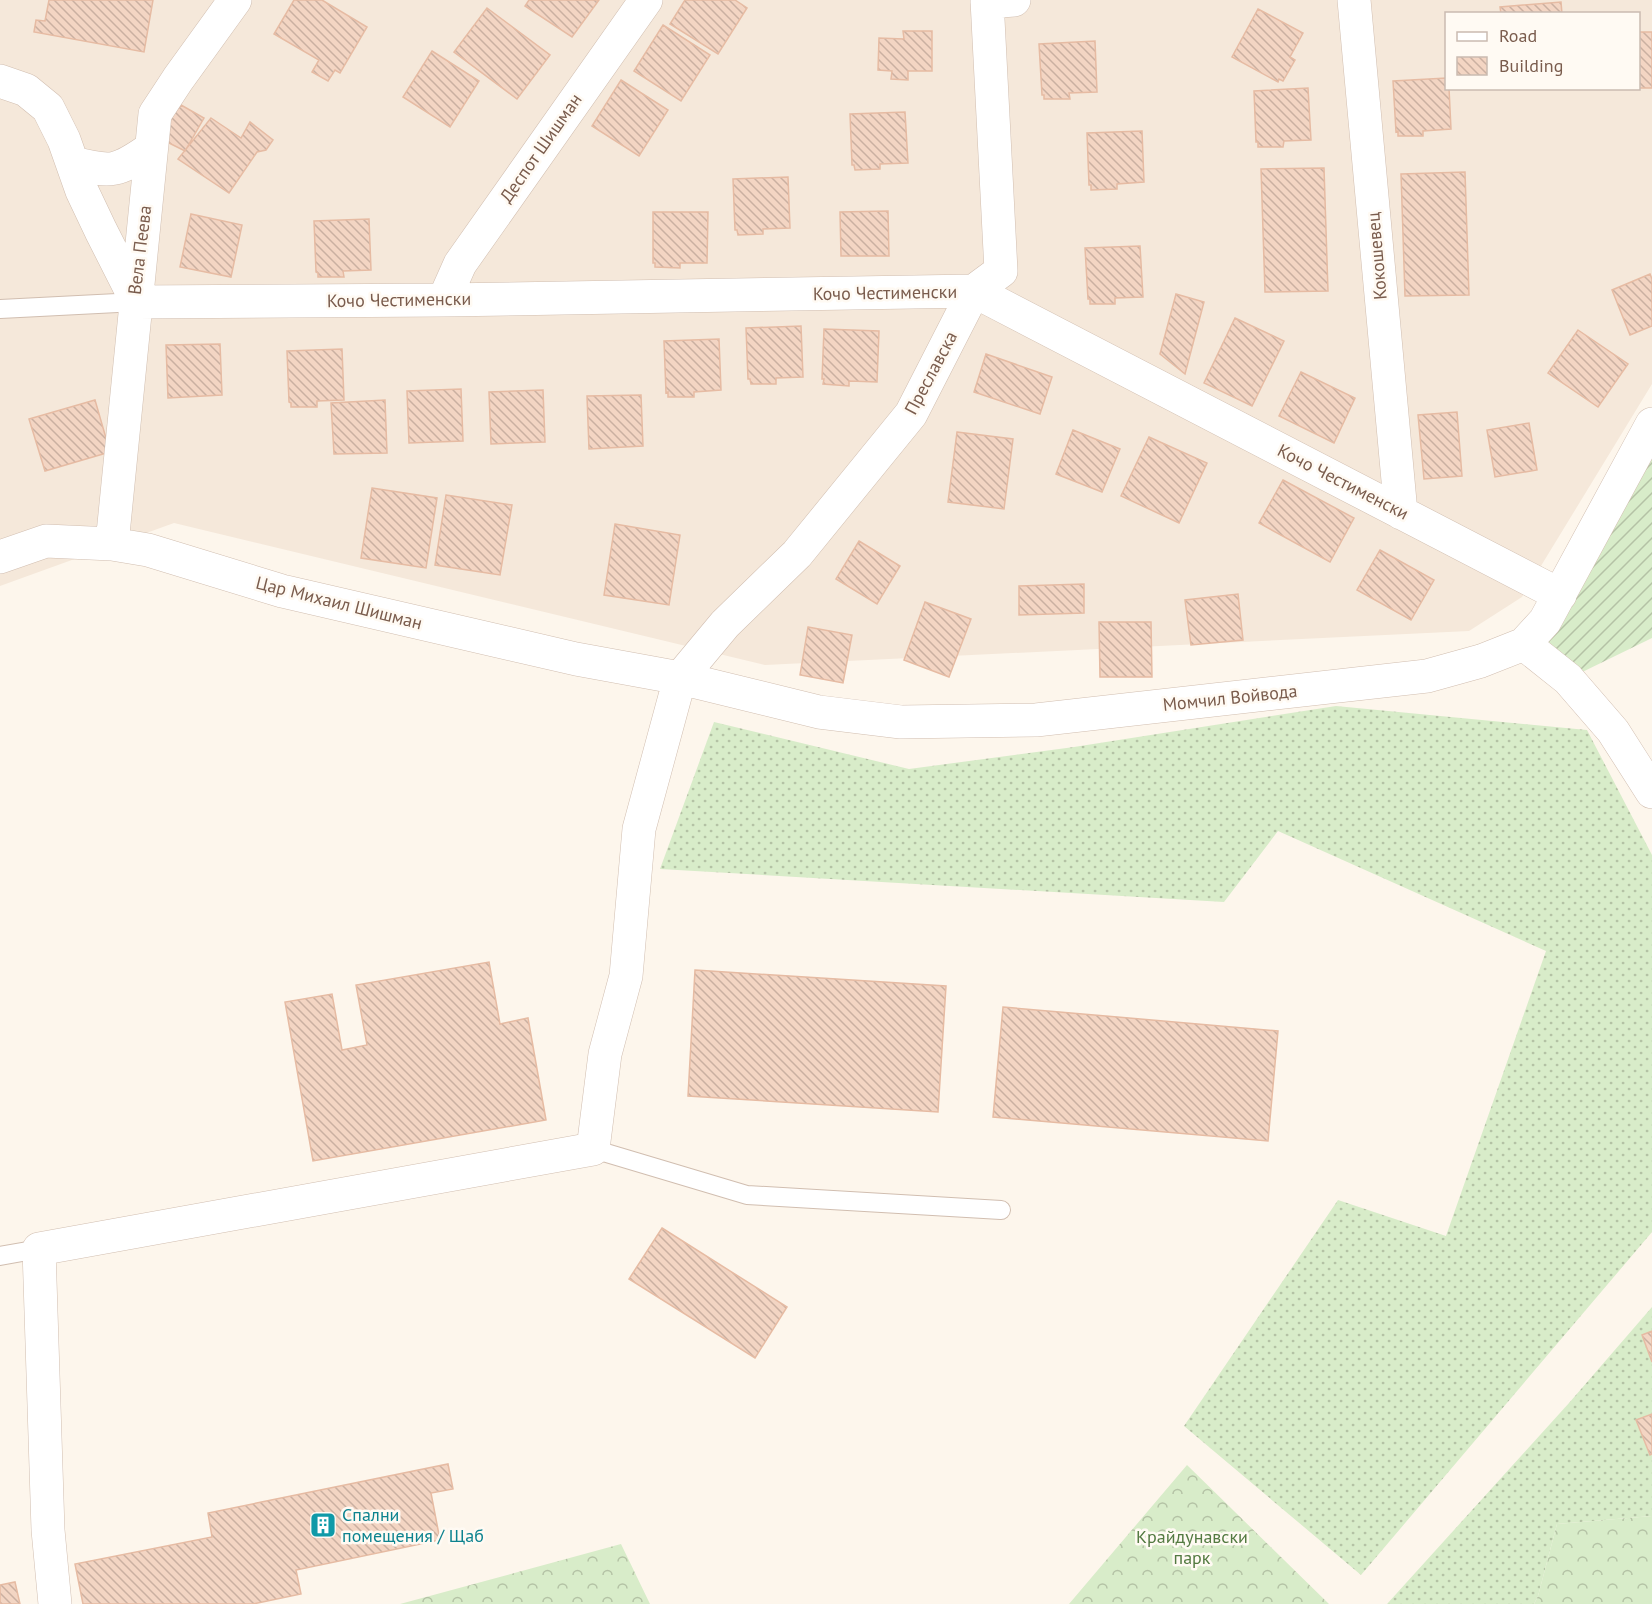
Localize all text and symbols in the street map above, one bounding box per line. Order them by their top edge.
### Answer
legend [1445,12,1640,90]
text: Road [1499,24,1537,47]
text: Building [1499,54,1563,77]
street label: Деспот Шишман [494,89,587,207]
street label: Вела Пеева [123,204,156,296]
street label: Кокошевец [1361,211,1392,301]
street label: Кочо Честименски [813,280,957,305]
street label: Кочо Честименски [327,287,471,312]
street label: Преславска [899,327,962,418]
street label: Кочо Честименски [1274,439,1413,525]
street label: Цар Михаил Шишман [253,571,425,634]
street label: Момчил Войвода [1162,679,1298,716]
place label: Спални помещения / Щаб [342,1503,484,1547]
building icon: Спални помещения / Щаб [308,1510,338,1540]
park label: Крайдунавски парк [1136,1525,1248,1569]

